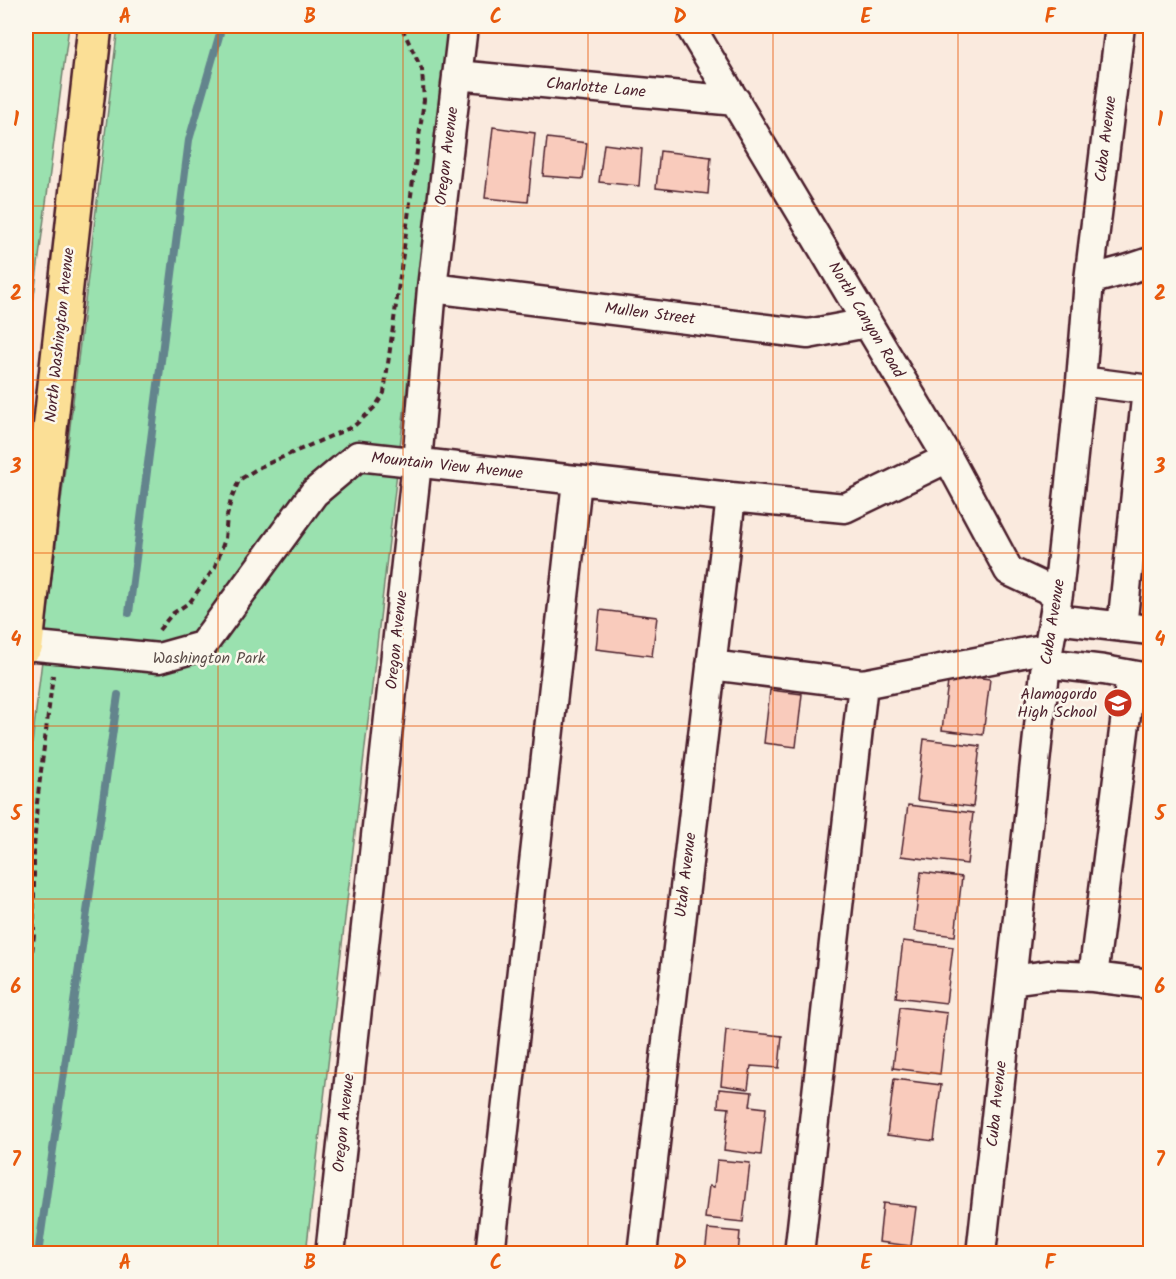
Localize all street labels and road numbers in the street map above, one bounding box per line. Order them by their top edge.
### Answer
street label: Charlotte Lane [545,71,647,105]
street label: Cuba Avenue [1088,94,1124,184]
street label: Oregon Avenue [429,105,465,207]
street label: North Washington Avenue [38,246,82,424]
street label: North Canyon Road [821,257,911,384]
street label: Mullen Street [603,296,697,332]
street label: Mountain View Avenue [370,446,524,486]
street label: Cuba Avenue [1034,577,1072,667]
street label: Oregon Avenue [379,589,415,691]
street label: Utah Avenue [668,831,704,919]
street label: Cuba Avenue [980,1060,1014,1148]
street label: Oregon Avenue [326,1072,362,1174]

